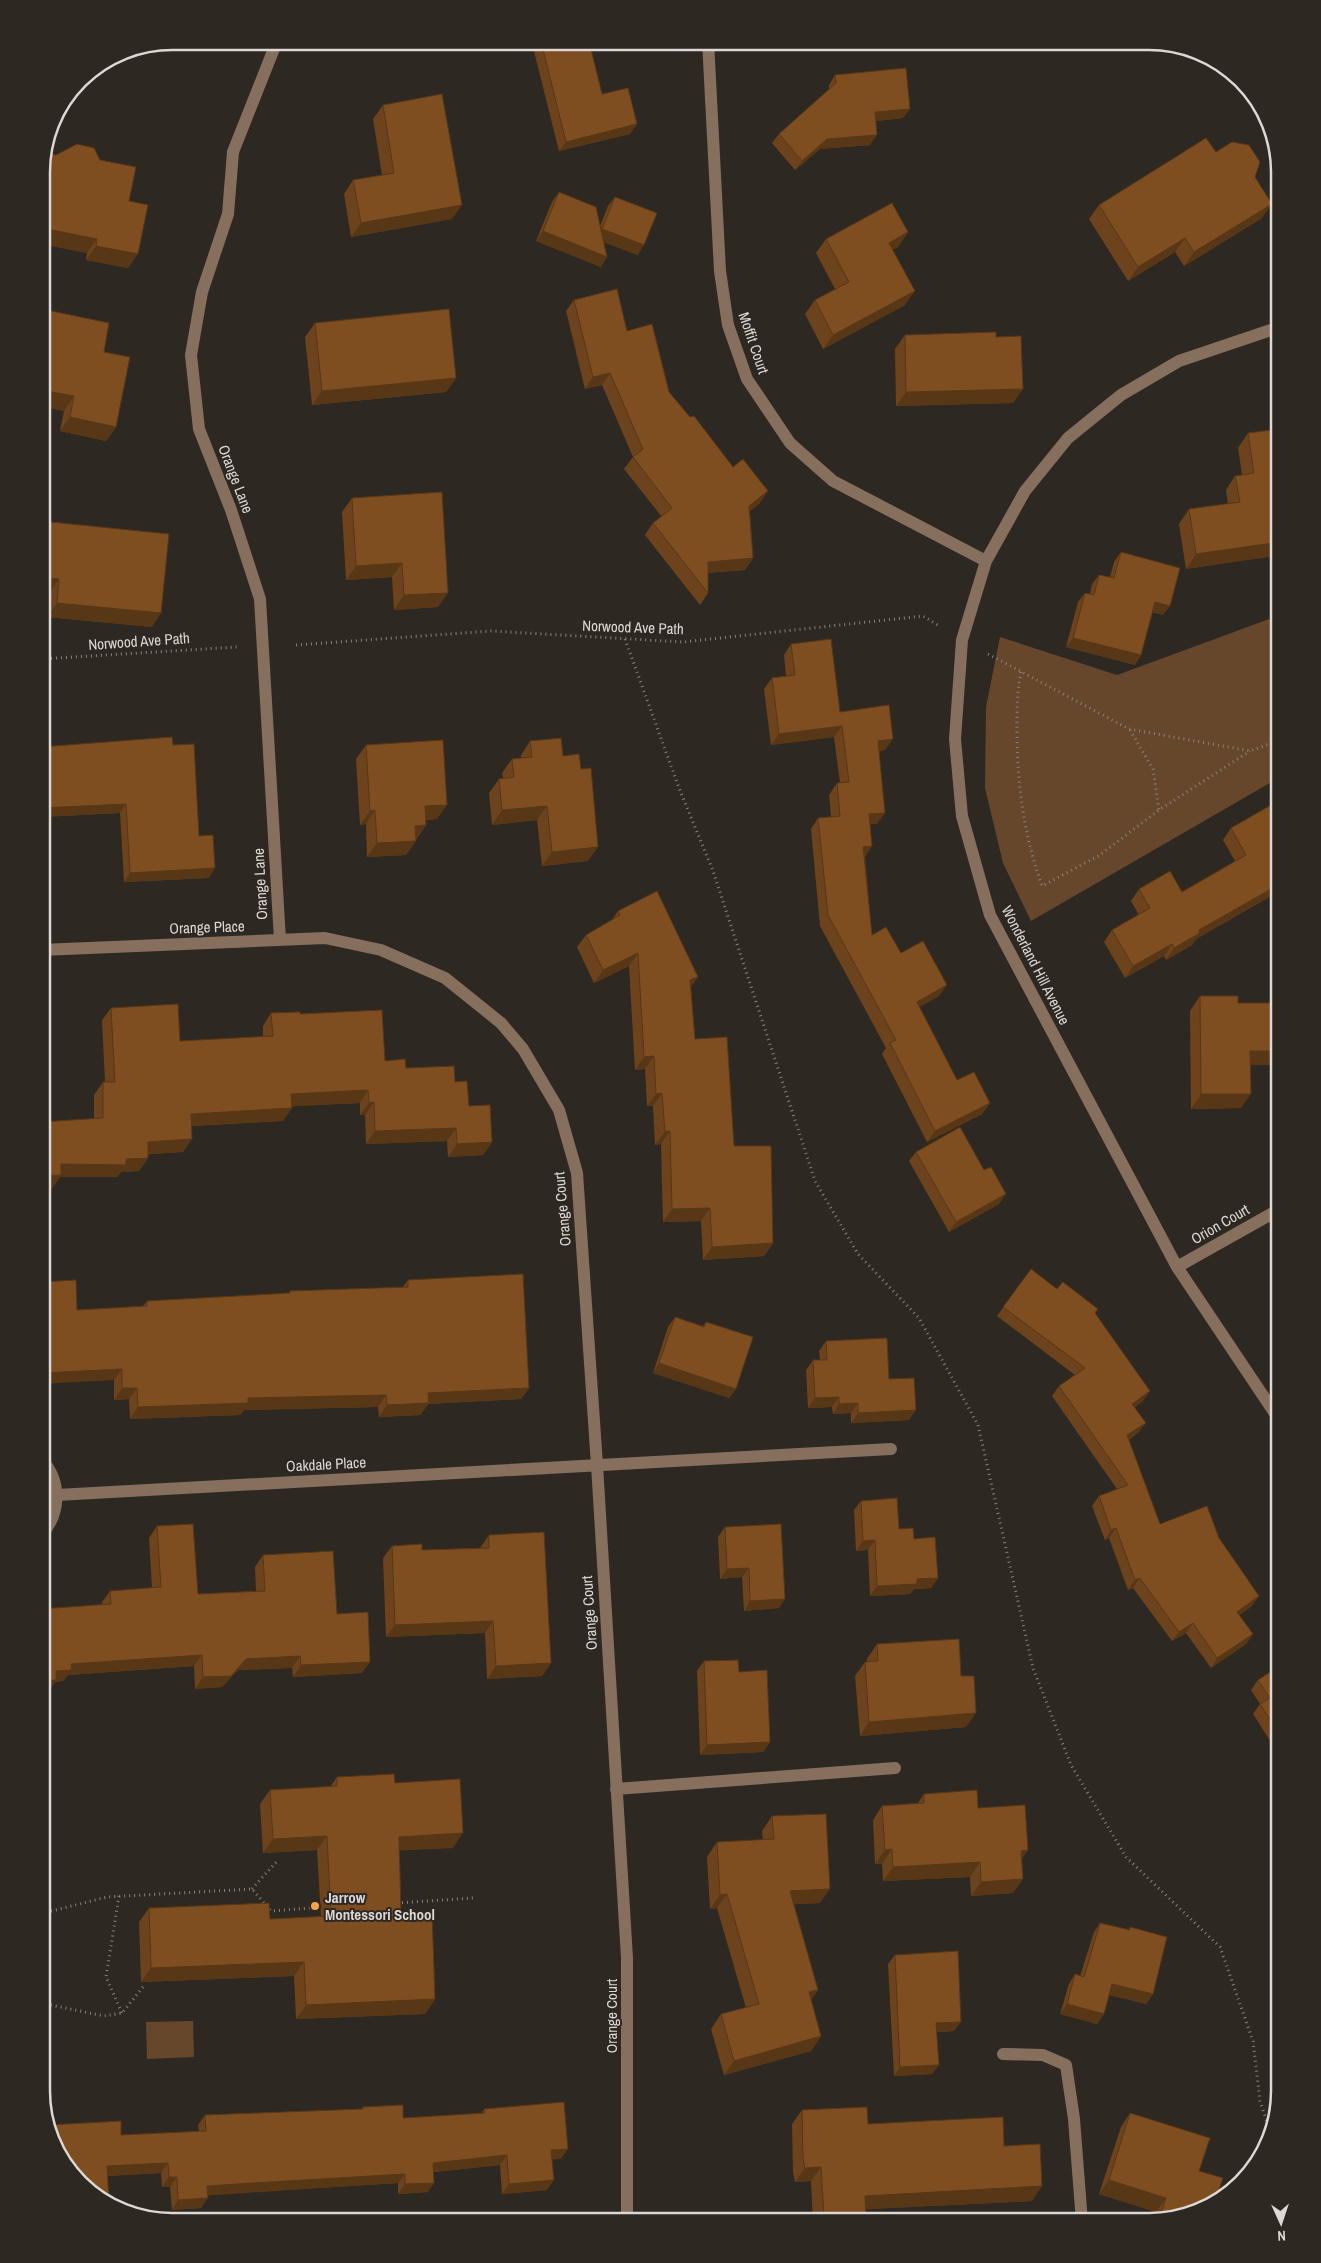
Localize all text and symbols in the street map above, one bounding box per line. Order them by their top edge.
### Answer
street label: Moffit Court [734,309,775,377]
street label: Orange Lane [213,442,259,516]
street label: Norwood Ave Path [582,615,684,639]
street label: Norwood Ave Path [88,627,190,655]
street label: Orange Lane [248,847,272,920]
street label: Wonderland Hill Avenue [997,902,1075,1029]
street label: Orange Place [169,915,245,939]
street label: Orange Court [548,1170,576,1247]
street label: Orion Court [1187,1199,1254,1249]
street label: Oakdale Place [286,1451,367,1477]
street label: Orange Court [576,1575,602,1651]
place label: Jarrow Montessori School [325,1887,435,1925]
marker: Jarrow Montessori School [309,1900,321,1912]
street label: Orange Court [601,1978,622,2053]
north arrow [1256,2198,1306,2248]
text: N [1277,2227,1286,2245]

